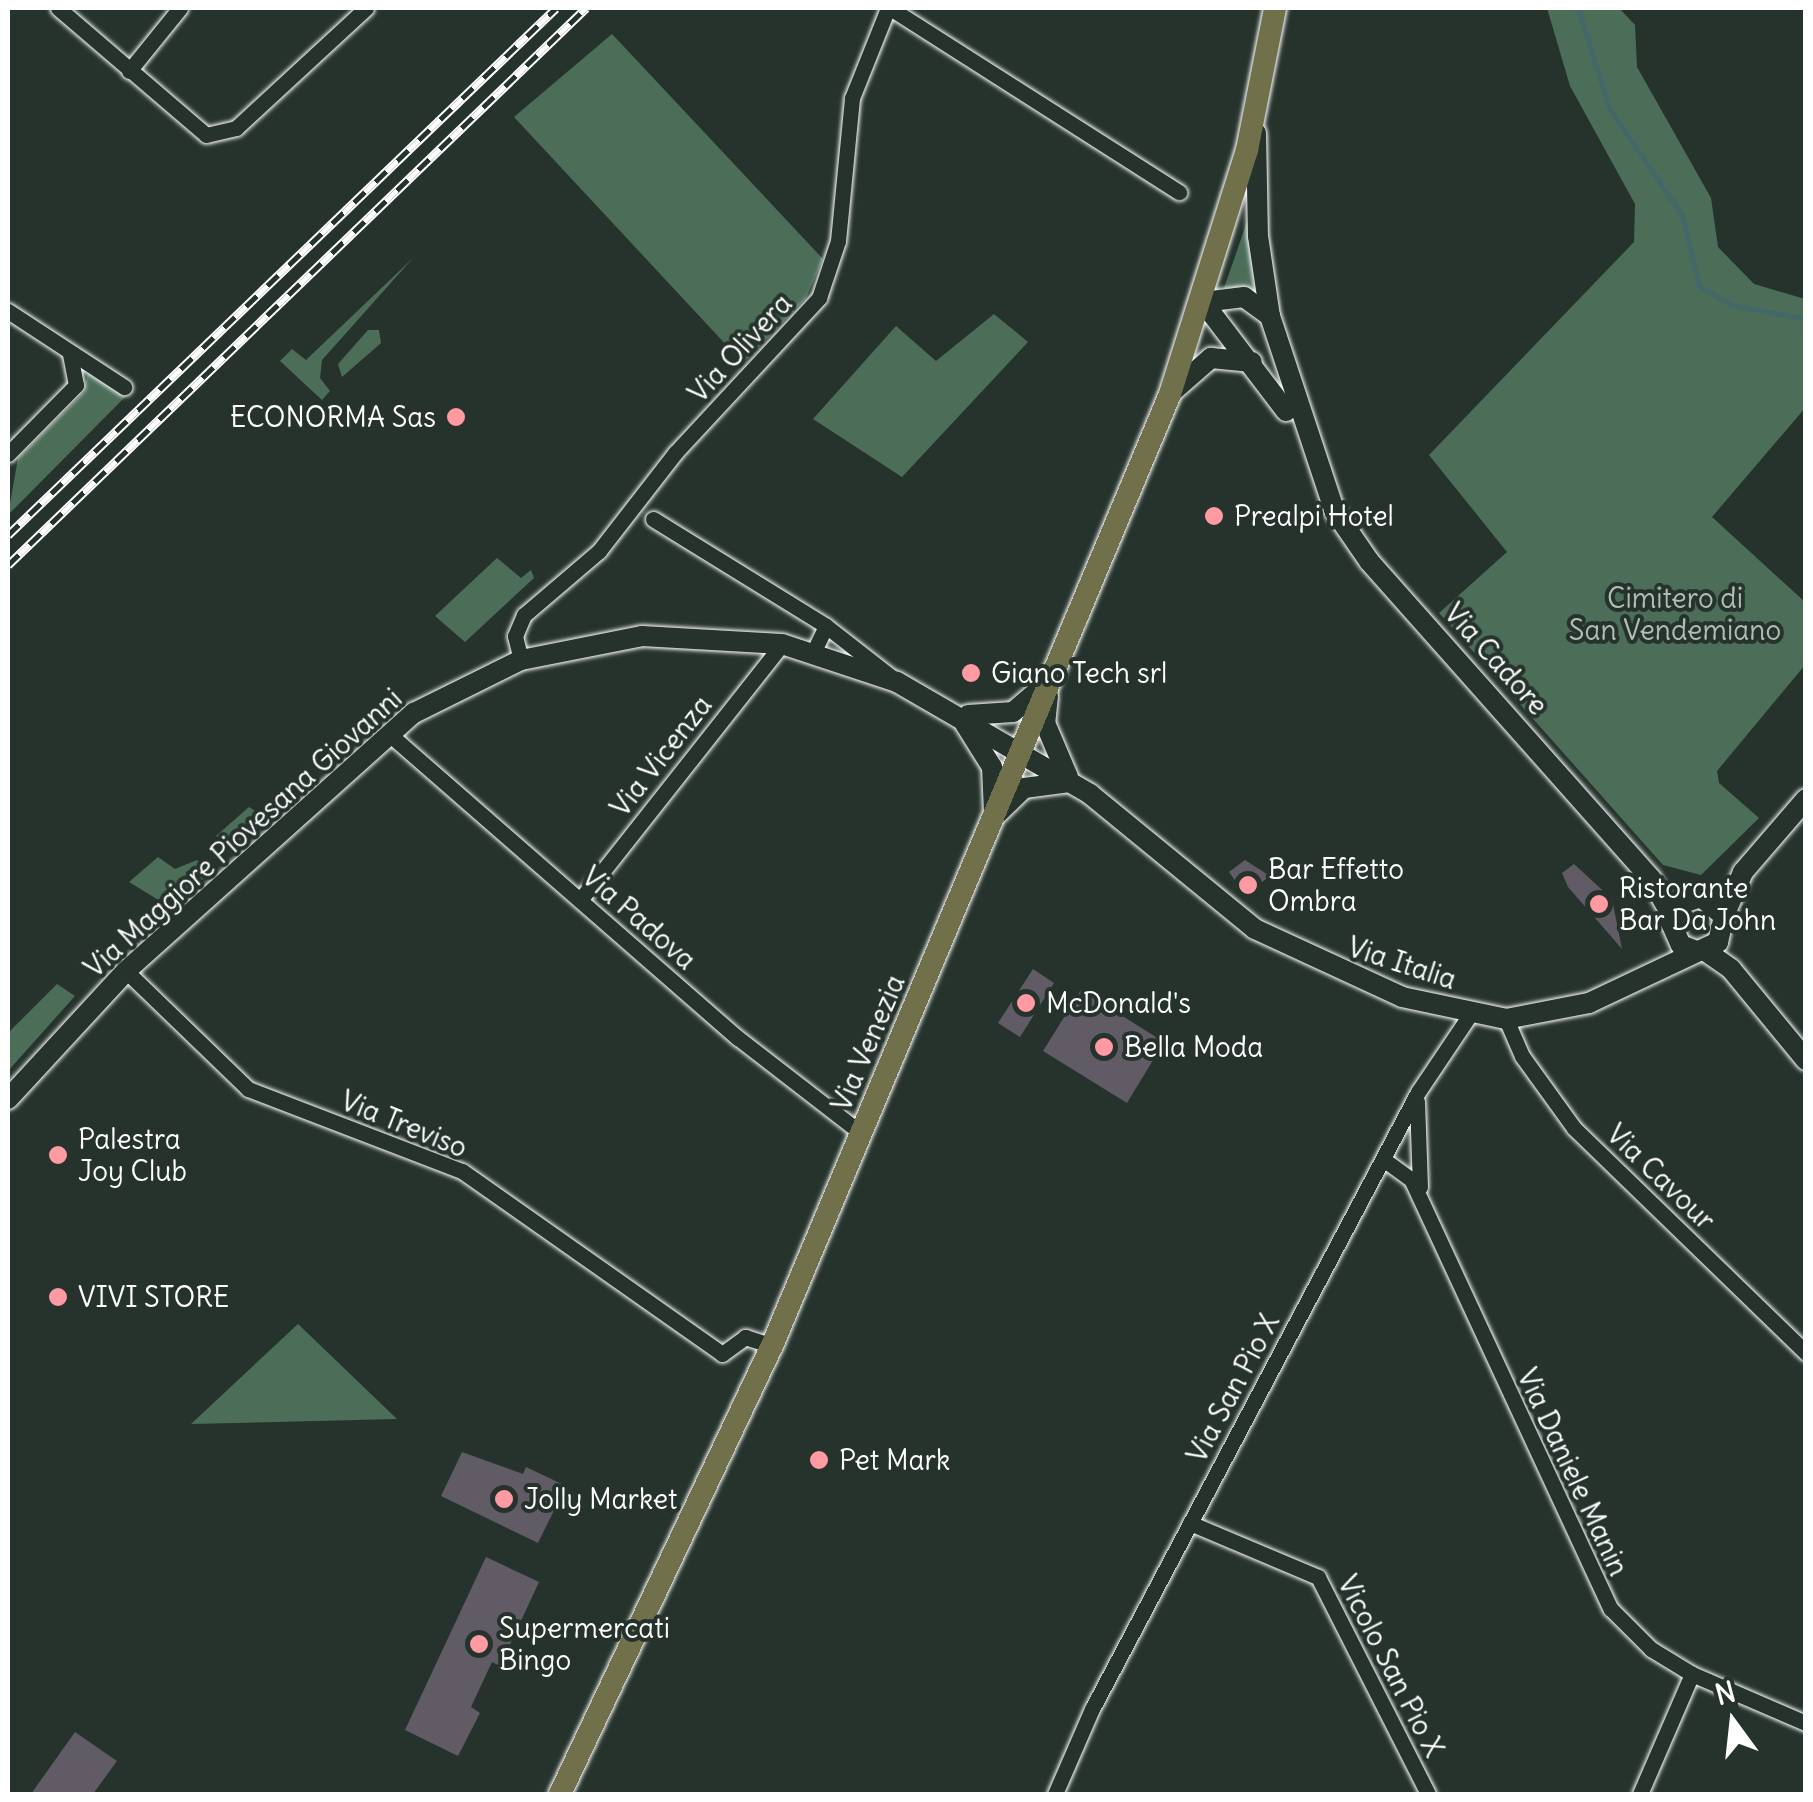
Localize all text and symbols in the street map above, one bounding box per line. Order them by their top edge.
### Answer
street label: Via Olivera [681,287,799,409]
place label: ECONORMA Sas [230,400,436,434]
marker: ECONORMA Sas [445,406,467,428]
place label: Prealpi Hotel [1234,499,1394,533]
marker: Prealpi Hotel [1203,505,1225,527]
park label: Cimitero di San Vendemiano [1569,581,1781,647]
street label: Via Cadore [1437,596,1555,722]
place label: Giano Tech srl [991,656,1167,690]
marker: Giano Tech srl [960,662,982,684]
street label: Via Maggiore Piovesana Giovanni [77,681,409,985]
street label: Via Vicenza [603,689,719,823]
place label: Bar Effetto Ombra [1268,852,1404,918]
street label: Via Padova [575,859,703,977]
place label: Ristorante Bar Da John [1619,871,1776,937]
marker: Bar Effetto Ombra [1237,874,1259,896]
marker: Ristorante Bar Da John [1588,893,1610,915]
street label: Via Italia [1344,930,1460,996]
street label: Via Venezia [824,970,912,1116]
place label: McDonald's [1046,986,1191,1020]
marker: McDonald's [1015,992,1037,1014]
place label: Bella Moda [1124,1030,1263,1064]
marker: Bella Moda [1093,1036,1115,1058]
street label: Via Treviso [336,1083,472,1165]
street label: Via Cavour [1600,1117,1722,1237]
place label: Palestra Joy Club [78,1122,187,1188]
marker: Palestra Joy Club [47,1144,69,1166]
place label: VIVI STORE [78,1280,229,1314]
marker: VIVI STORE [47,1286,69,1308]
street label: Via San Pio X [1180,1308,1286,1468]
street label: Via Daniele Manin [1510,1363,1636,1581]
place label: Pet Mark [839,1443,950,1477]
marker: Pet Mark [808,1449,830,1471]
place label: Jolly Market [524,1482,678,1516]
marker: Jolly Market [493,1488,515,1510]
street label: Vicolo San Pio X [1331,1569,1451,1763]
place label: Supermercati Bingo [499,1611,670,1677]
marker: Supermercati Bingo [468,1633,490,1655]
north arrow [1683,1672,1783,1772]
text: N [1711,1673,1739,1713]

